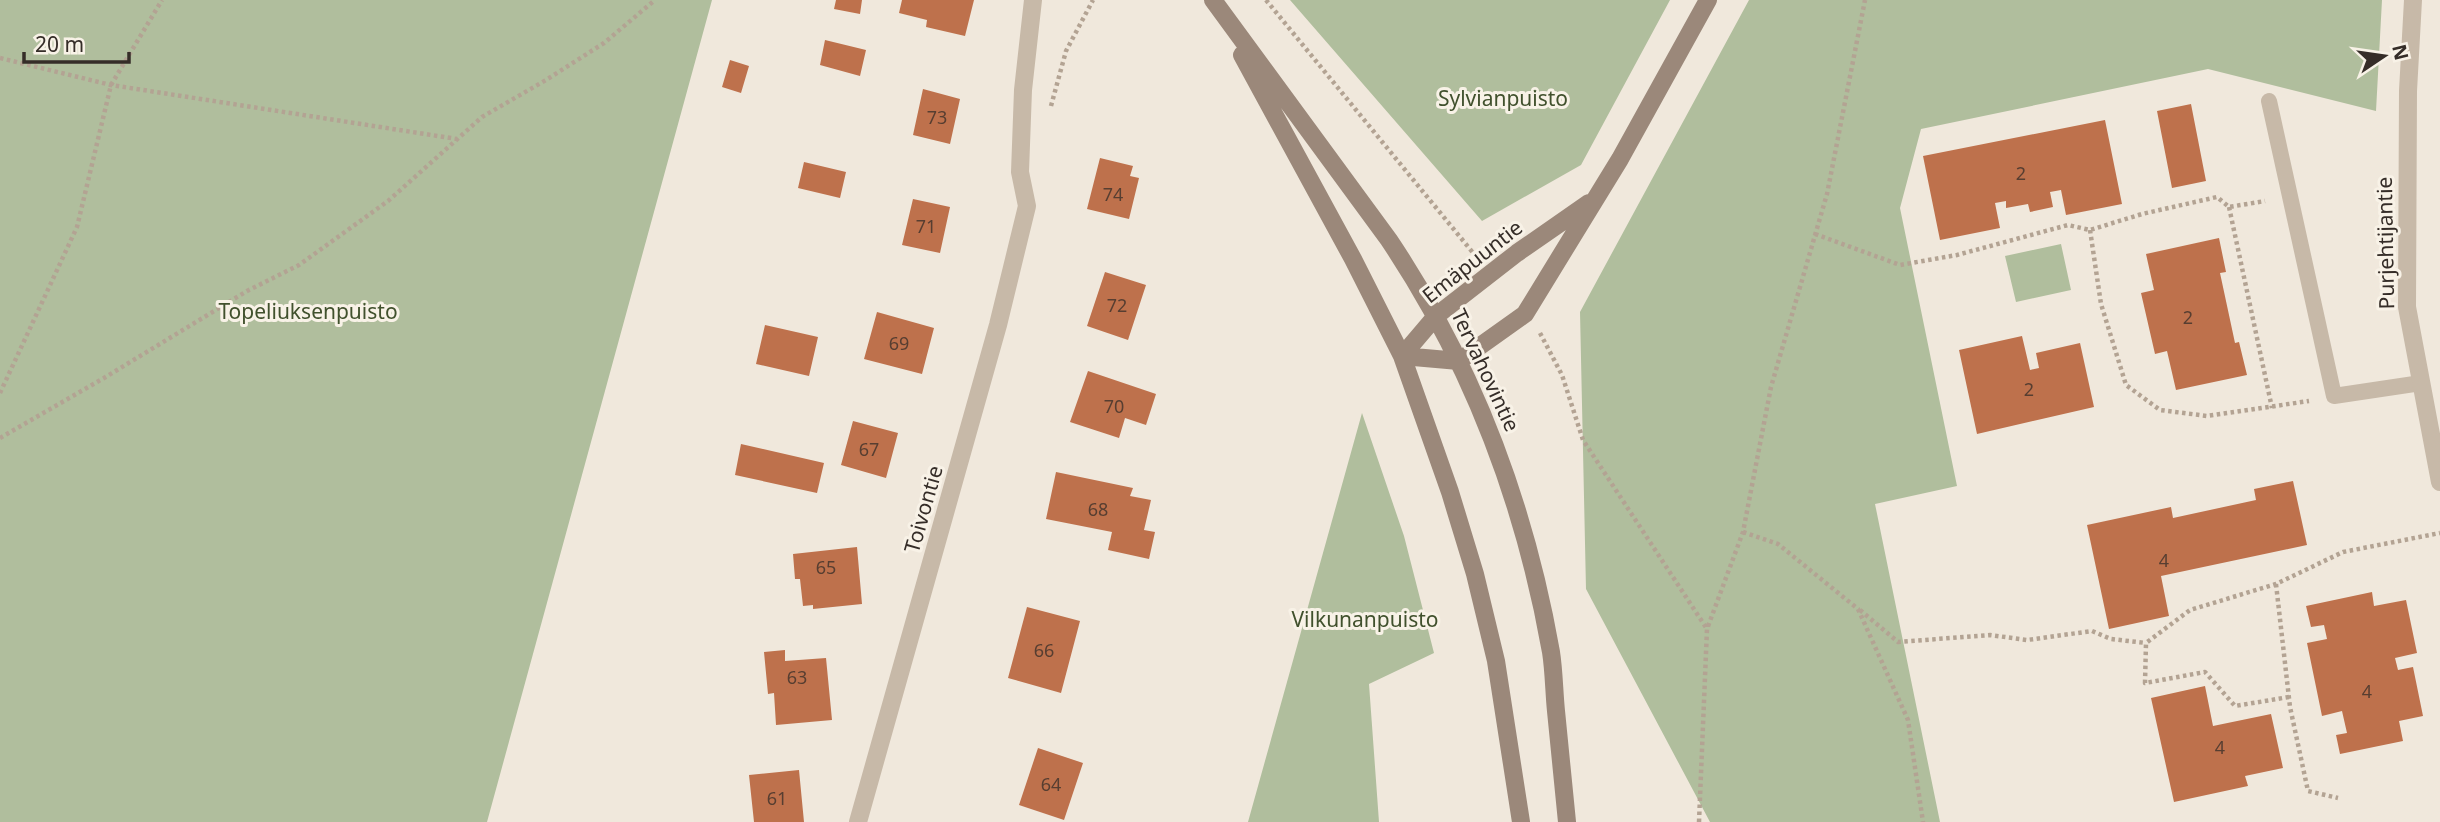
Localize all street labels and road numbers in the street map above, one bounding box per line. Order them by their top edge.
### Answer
street label: Purjehtijantie [2370,176,2400,310]
street label: Emäpuuntie [1416,213,1528,309]
street label: Tervahovintie [1445,304,1527,436]
street label: Toivontie [897,462,949,556]

